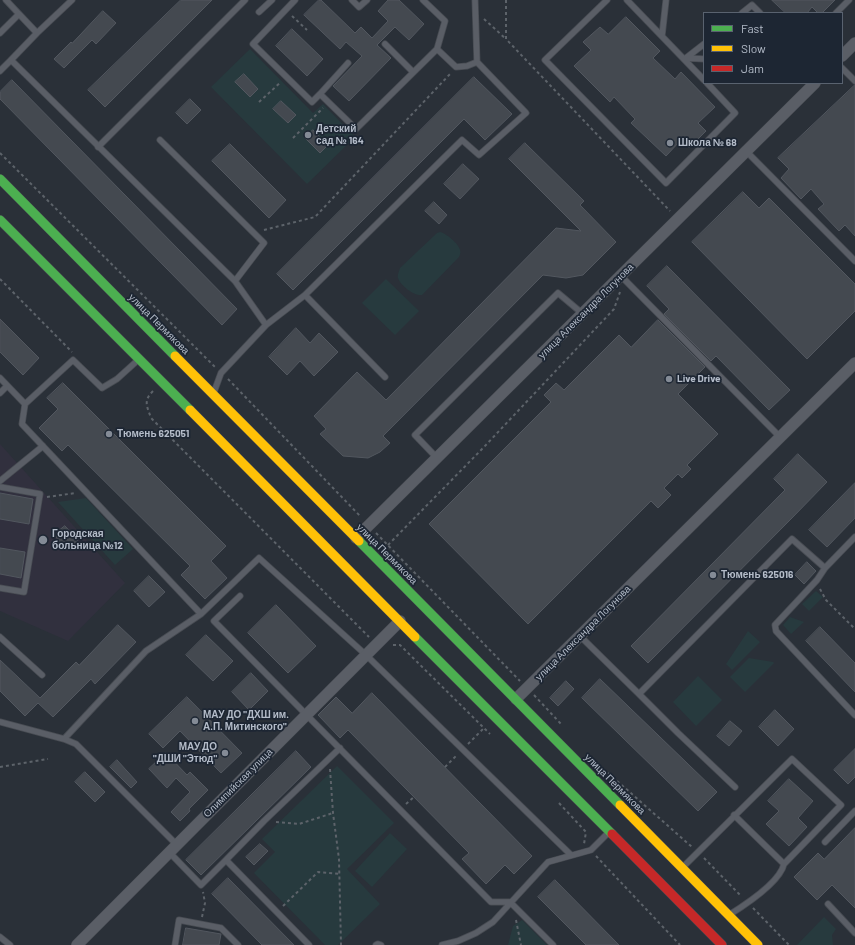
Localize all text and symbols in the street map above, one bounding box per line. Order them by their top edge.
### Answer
legend [703,12,843,84]
text: Fast [741,21,764,35]
text: Slow [741,41,766,55]
text: Jam [741,61,764,75]
place label: Детский сад № 164 [316,123,364,146]
marker: Детский сад № 164 [303,130,313,140]
place label: Школа № 68 [678,137,737,149]
marker: Школа № 68 [665,138,675,148]
street label: улица Александра Логунова [536,261,636,361]
street label: улица Пермякова [126,291,192,357]
place label: Live Drive [677,373,720,385]
marker: Live Drive [664,374,674,384]
place label: Тюмень 625051 [117,428,189,440]
marker: Тюмень 625051 [104,429,114,439]
street label: улица Пермякова [354,521,420,587]
place label: Городская больница №12 [52,528,123,552]
marker: Городская больница №12 [37,534,49,546]
place label: Тюмень 625016 [721,569,793,581]
marker: Тюмень 625016 [708,570,718,580]
street label: улица Александра Логунова [533,583,633,683]
place label: МАУ ДО "ДХШ им. А.П. Митинского" [203,709,289,732]
marker: МАУ ДО "ДХШ им. А.П. Митинского" [190,716,200,726]
place label: МАУ ДО "ДШИ "Этюд" [153,741,217,764]
street label: Олимпийская улица [201,746,275,820]
marker: МАУ ДО "ДШИ "Этюд" [220,748,230,758]
street label: улица Пермякова [582,751,648,817]

